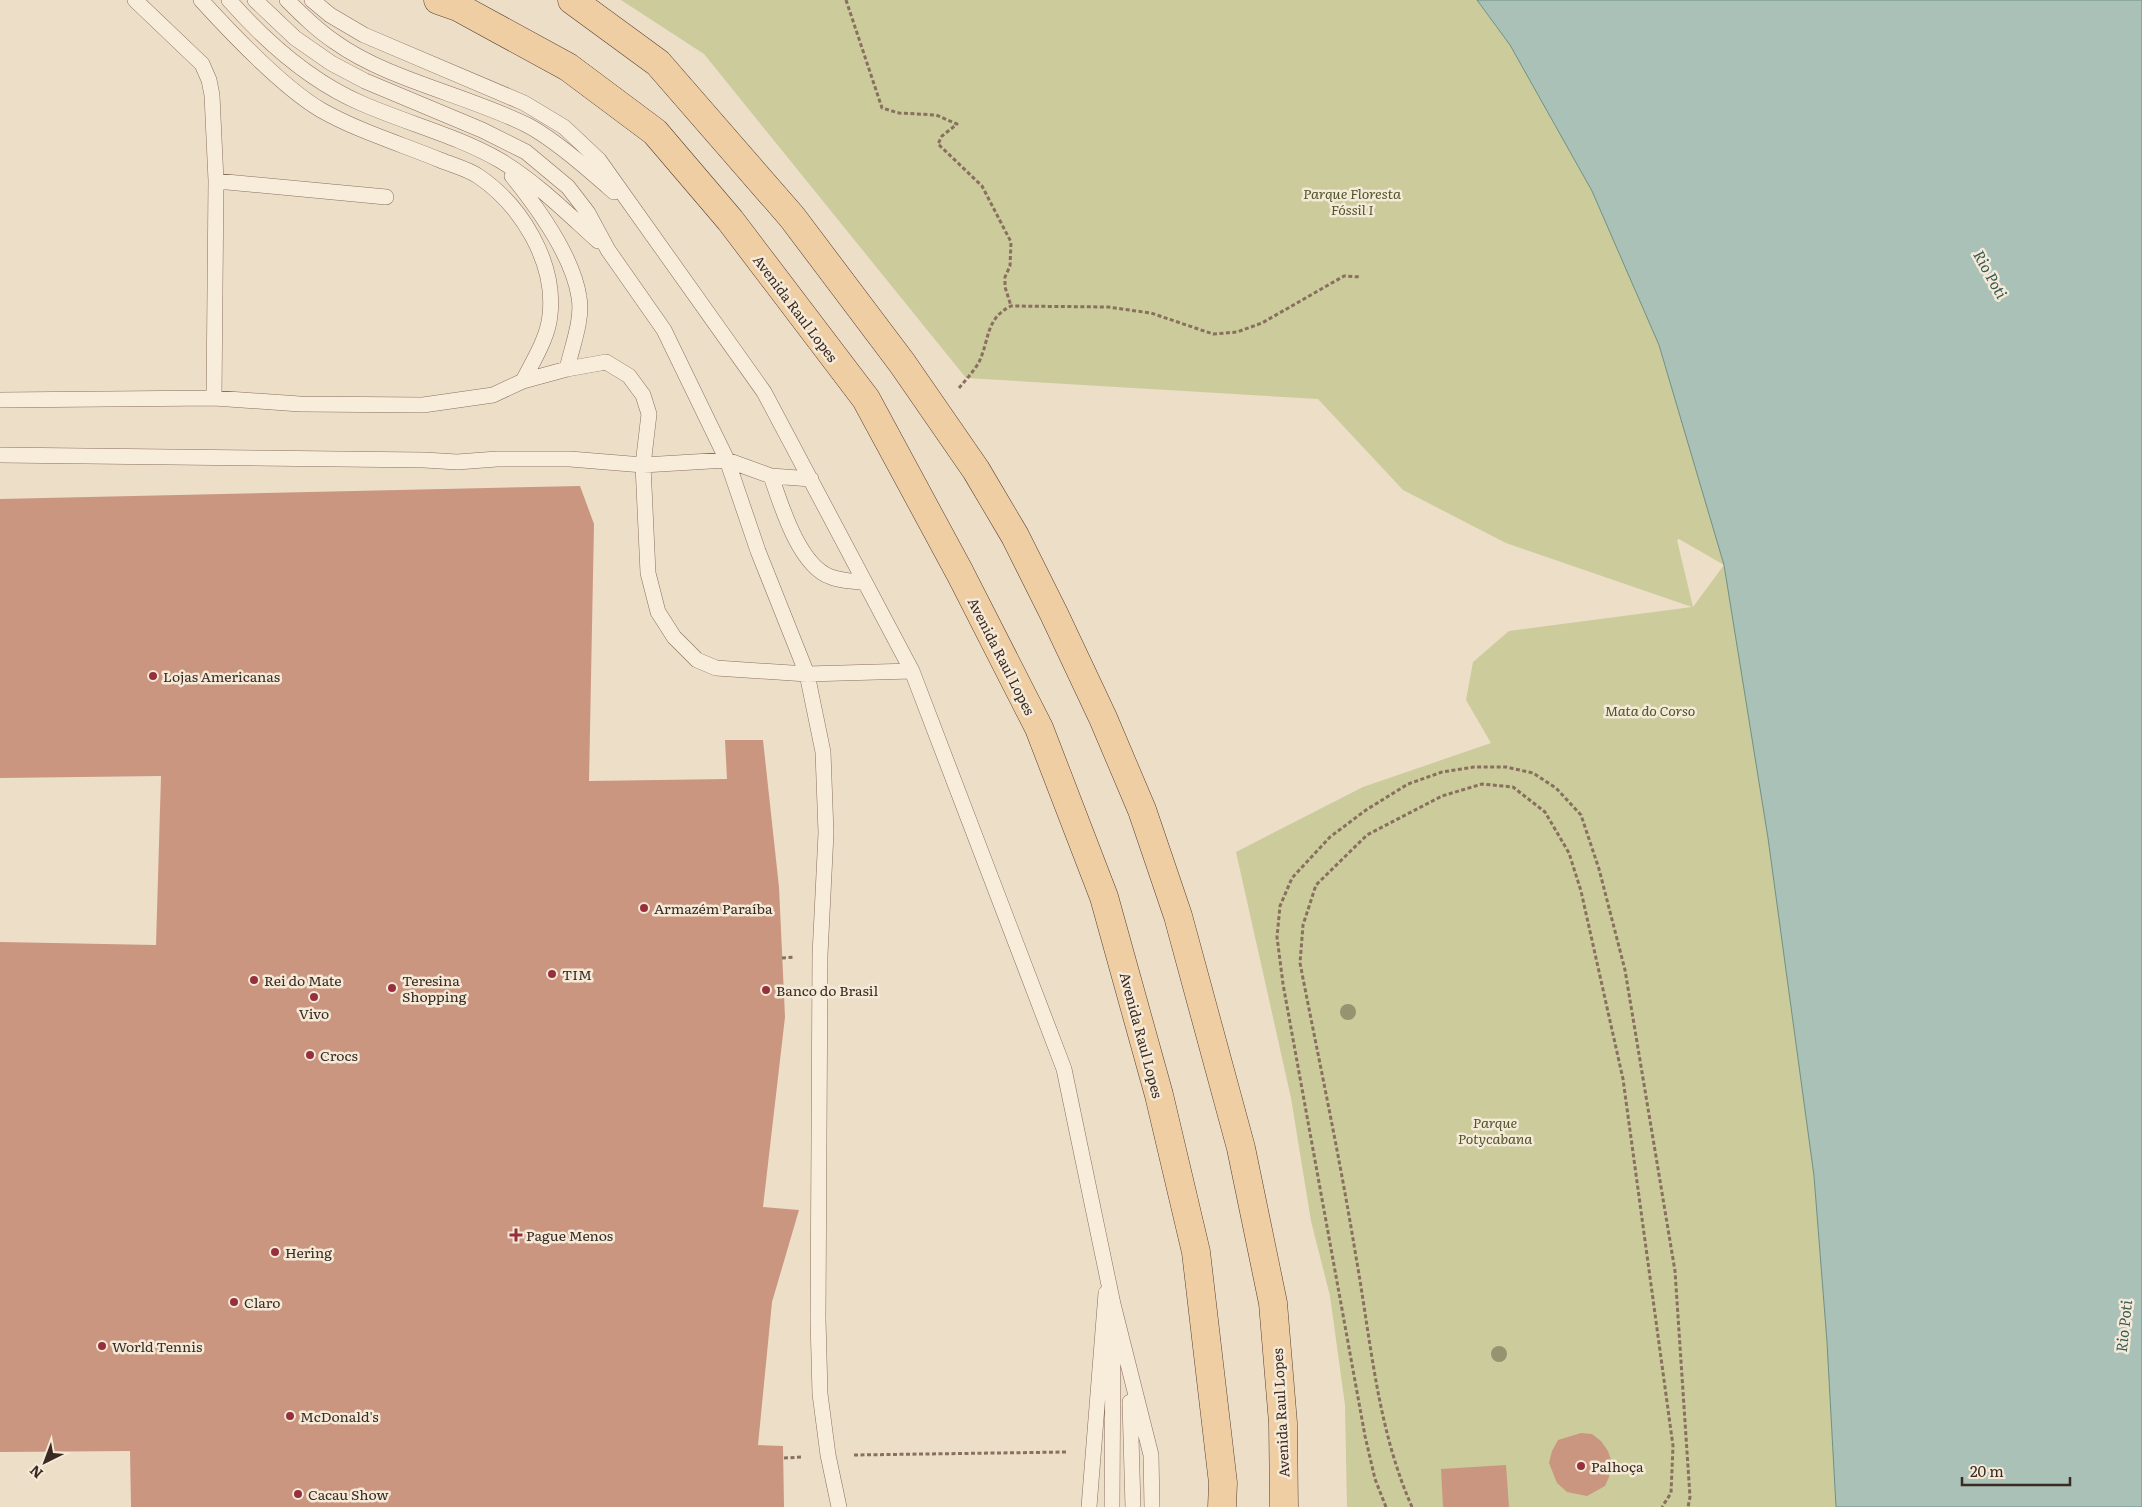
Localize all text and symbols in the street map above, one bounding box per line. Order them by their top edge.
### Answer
park label: Parque Floresta Fóssil I [1303,183,1401,219]
water label: Rio Poti [1968,246,2014,303]
street label: Avenida Raul Lopes [749,250,843,366]
street label: Avenida Raul Lopes [964,594,1040,718]
place label: Lojas Americanas [163,666,280,686]
marker: Lojas Americanas [147,670,159,682]
park label: Mata do Corso [1605,700,1695,720]
place label: Armazém Paraíba [654,898,773,918]
marker: Armazém Paraíba [638,902,650,914]
place label: TIM [562,964,592,984]
marker: TIM [546,968,558,980]
place label: Rei do Mate [264,970,342,990]
place label: Teresina Shopping [402,970,467,1006]
street label: Avenida Raul Lopes [1116,970,1168,1100]
marker: Rei do Mate [248,974,260,986]
place label: Banco do Brasil [776,980,878,1000]
marker: Teresina Shopping [386,982,398,994]
marker: Banco do Brasil [760,984,772,996]
marker: Vivo [308,991,320,1003]
place label: Vivo [299,1003,329,1023]
place label: Crocs [320,1045,358,1065]
marker: Crocs [304,1049,316,1061]
park label: Parque Potycabana [1458,1112,1532,1148]
place label: Pague Menos [526,1225,613,1245]
marker: Pague Menos [510,1229,522,1241]
place label: Hering [285,1242,332,1262]
marker: Hering [269,1246,281,1258]
place label: Claro [244,1292,280,1312]
marker: Claro [228,1296,240,1308]
water label: Rio Poti [2109,1298,2137,1353]
place label: World Tennis [112,1336,202,1356]
marker: World Tennis [96,1340,108,1352]
street label: Avenida Raul Lopes [1267,1348,1293,1478]
place label: McDonald's [300,1406,379,1426]
marker: McDonald's [284,1410,296,1422]
north arrow [20,1437,70,1487]
scale bar [1962,1454,2070,1486]
place label: Palhoça [1591,1456,1644,1476]
text: 20 m [1970,1459,2004,1482]
marker: Palhoça [1575,1460,1587,1472]
text: N [24,1461,47,1484]
place label: Cacau Show [308,1484,389,1504]
marker: Cacau Show [292,1488,304,1500]

